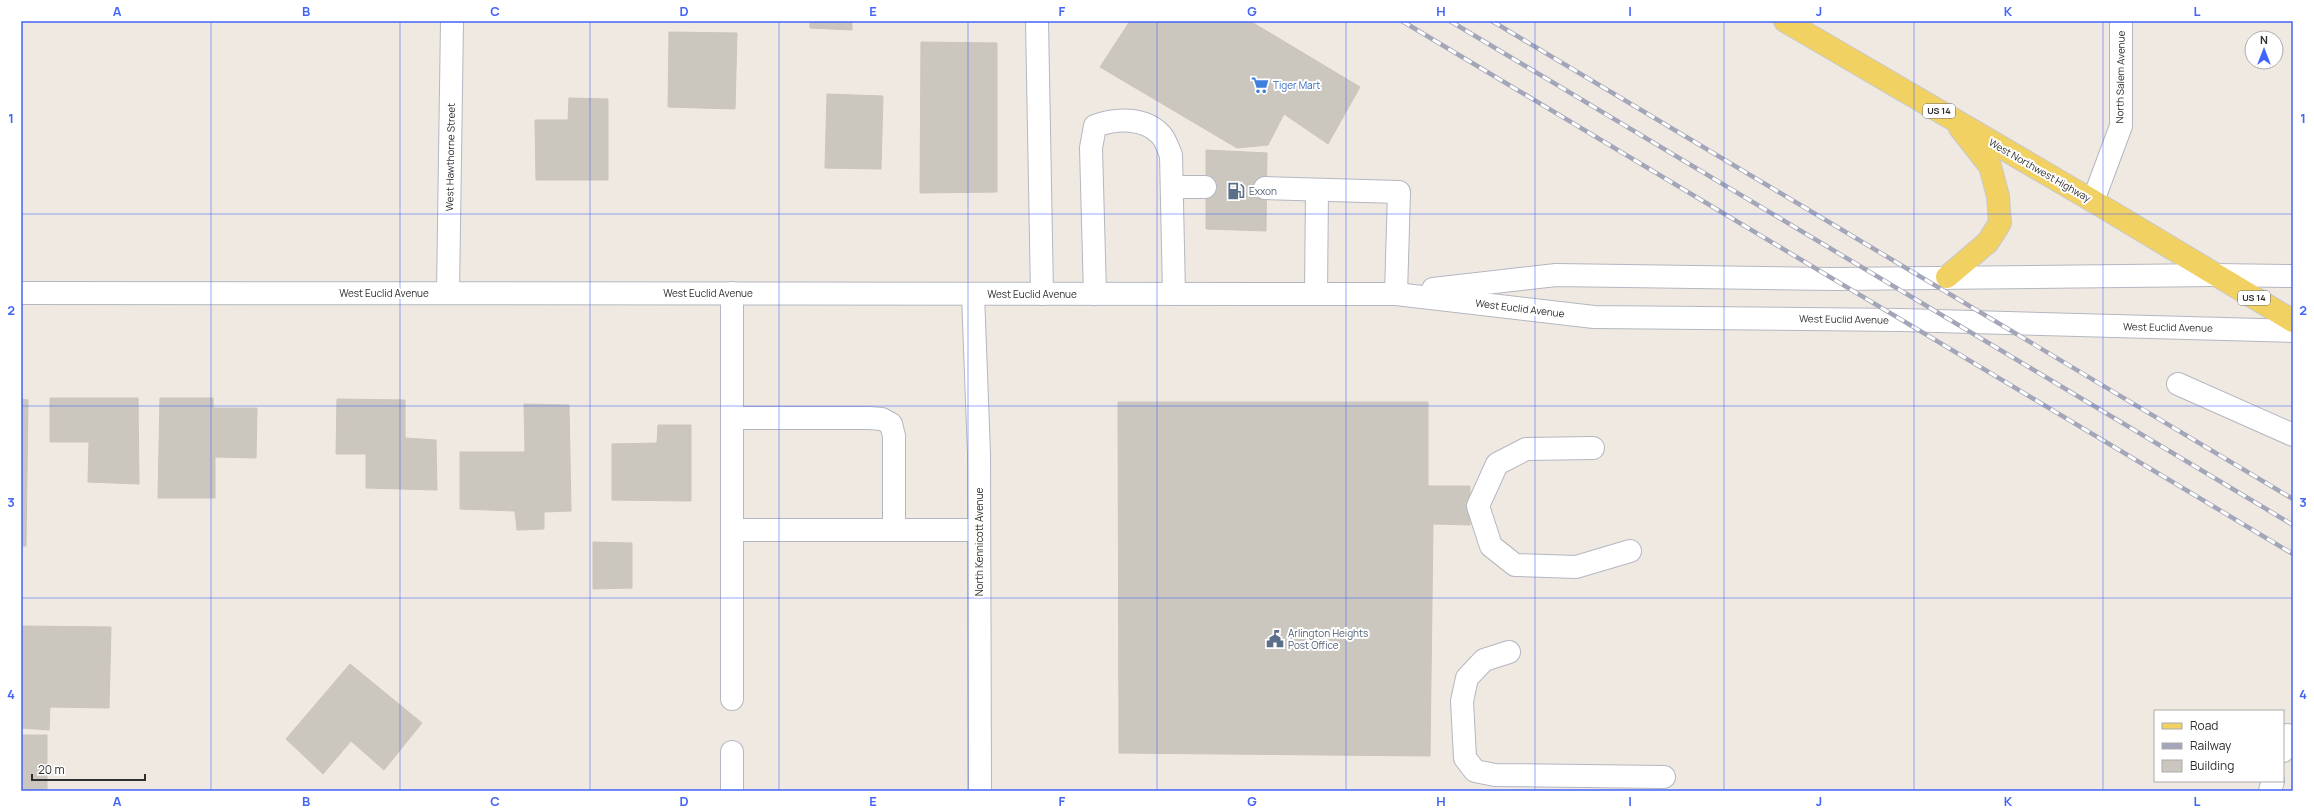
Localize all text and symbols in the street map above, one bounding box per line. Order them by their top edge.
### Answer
text: A [113,2,122,20]
text: B [302,2,310,20]
text: C [490,2,500,20]
text: D [679,2,689,20]
text: E [869,2,877,20]
text: F [1059,2,1066,20]
text: G [1247,2,1257,20]
text: H [1436,2,1446,20]
text: I [1628,2,1632,20]
text: J [1816,2,1822,20]
text: K [2004,2,2013,20]
text: L [2194,2,2201,20]
street label: North Salem Avenue [2112,30,2128,124]
north arrow [2244,30,2284,70]
text: N [2260,32,2268,47]
supermarket icon: Tiger Mart [1250,75,1270,95]
place label: Tiger Mart [1273,78,1320,92]
street label: West Hawthorne Street [442,103,458,211]
road number: US 14 [1923,104,1955,118]
text: 1 [8,109,14,127]
text: 1 [2300,109,2306,127]
street label: West Northwest Highway [1986,135,2094,205]
fuel station icon: Exxon [1226,181,1246,201]
place label: Exxon [1249,184,1277,198]
street label: West Euclid Avenue [339,286,429,300]
street label: West Euclid Avenue [663,286,753,300]
street label: West Euclid Avenue [987,287,1077,301]
road number: US 14 [2238,291,2270,305]
street label: West Euclid Avenue [1475,296,1566,320]
text: 2 [7,301,15,319]
text: 2 [2299,301,2307,319]
street label: West Euclid Avenue [1799,311,1889,327]
street label: West Euclid Avenue [2123,319,2213,335]
street label: North Kennicott Avenue [972,487,986,596]
text: 3 [7,493,15,511]
text: 3 [2299,493,2307,511]
place label: Arlington Heights Post Office [1288,626,1368,652]
public building icon: Arlington Heights Post Office [1265,629,1285,649]
text: 4 [7,685,15,703]
text: 4 [2299,685,2307,703]
legend [2154,710,2284,782]
text: Road [2190,717,2218,734]
text: Railway [2190,737,2232,754]
scale bar [32,756,145,782]
text: Building [2190,757,2234,774]
text: 20 m [38,761,65,778]
text: A [113,792,122,810]
text: B [302,792,310,810]
text: C [490,792,500,810]
text: D [679,792,689,810]
text: E [869,792,877,810]
text: F [1059,792,1066,810]
text: G [1247,792,1257,810]
text: H [1436,792,1446,810]
text: I [1628,792,1632,810]
text: J [1816,792,1822,810]
text: K [2004,792,2013,810]
text: L [2194,792,2201,810]

